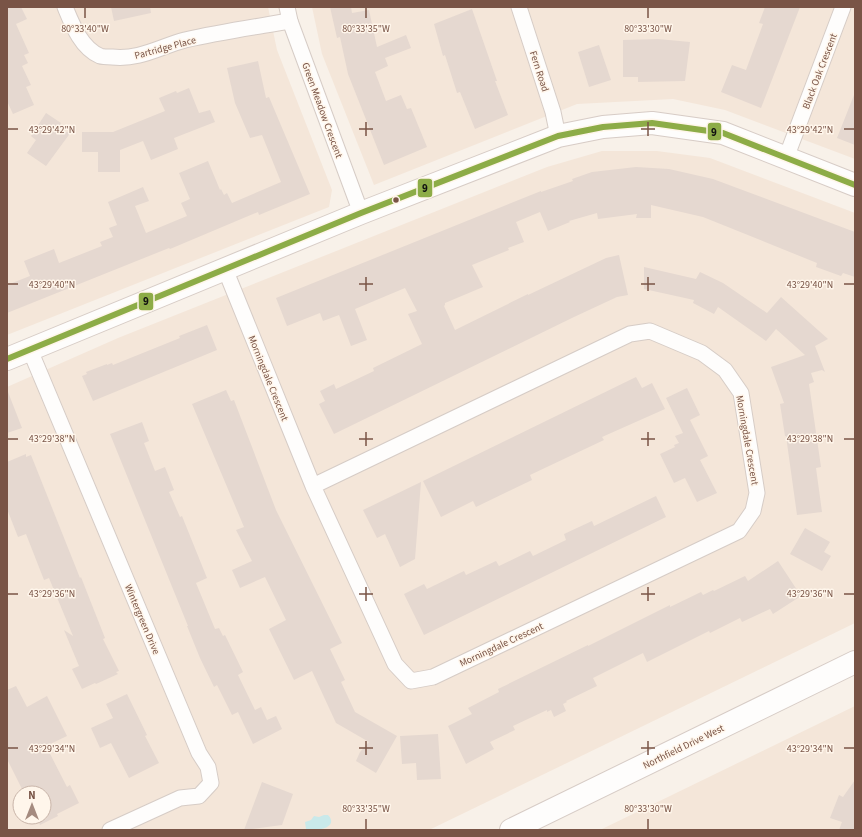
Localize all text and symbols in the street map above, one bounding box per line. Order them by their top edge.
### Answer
text: 80°33'40"W [61,22,109,36]
text: 80°33'35"W [342,22,390,36]
text: 80°33'30"W [624,22,672,36]
street label: Black Oak Crescent [799,31,841,111]
street label: Partridge Place [133,33,198,63]
street label: Fern Road [526,49,552,94]
street label: Green Meadow Crescent [298,61,346,161]
line badge: 9 [707,122,722,141]
text: 43°29'42"N [29,123,75,137]
text: 43°29'42"N [787,123,833,137]
text: 9 [711,125,717,140]
line badge: 9 [417,178,433,198]
text: 9 [422,181,428,196]
unlabelled marker [391,195,401,205]
text: 43°29'40"N [29,278,75,292]
text: 43°29'40"N [787,278,833,292]
line badge: 9 [138,292,154,311]
text: 9 [143,294,149,309]
street label: Morningdale Crescent [245,334,292,424]
street label: Morningdale Crescent [732,394,762,487]
text: 43°29'38"N [29,432,75,446]
text: 43°29'38"N [787,432,833,446]
street label: Wintergreen Drive [121,582,163,657]
text: 43°29'36"N [29,587,75,601]
text: 43°29'36"N [787,587,833,601]
street label: Morningdale Crescent [457,619,546,670]
street label: Northfield Drive West [641,721,727,773]
text: 43°29'34"N [29,742,75,756]
text: 43°29'34"N [787,742,833,756]
north arrow [12,785,52,825]
text: N [28,788,36,803]
text: 80°33'35"W [342,802,390,816]
text: 80°33'30"W [624,802,672,816]

